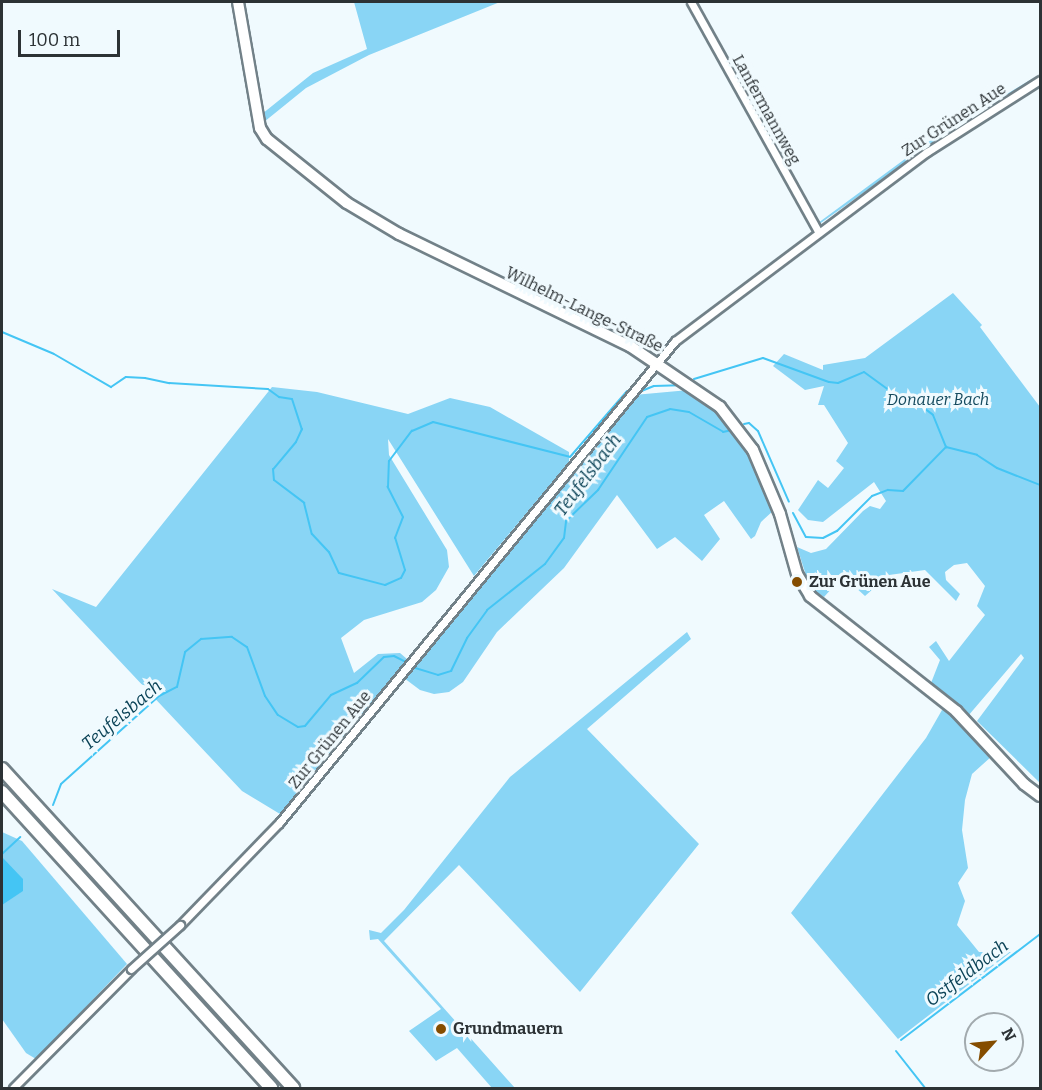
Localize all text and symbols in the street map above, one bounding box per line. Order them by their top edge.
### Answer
scale bar [21,18,123,56]
text: 100 m [29,29,80,51]
street label: Lanfermannweg [728,52,804,168]
street label: Zur Grünen Aue [898,79,1010,161]
street label: Wilhelm-Lange-Straße [502,264,666,356]
park label: Donauer Bach [887,390,989,410]
water label: Teufelsbach [550,430,626,520]
place label: Zur Grünen Aue [809,572,930,592]
marker: Zur Grünen Aue [790,575,804,589]
water label: Teufelsbach [78,675,166,755]
street label: Zur Grünen Aue [285,687,375,793]
water label: Ostfeldbach [921,935,1013,1011]
north arrow [964,1012,1024,1072]
place label: Grundmauern [453,1019,563,1039]
marker: Grundmauern [434,1022,448,1036]
text: N [997,1025,1020,1044]

